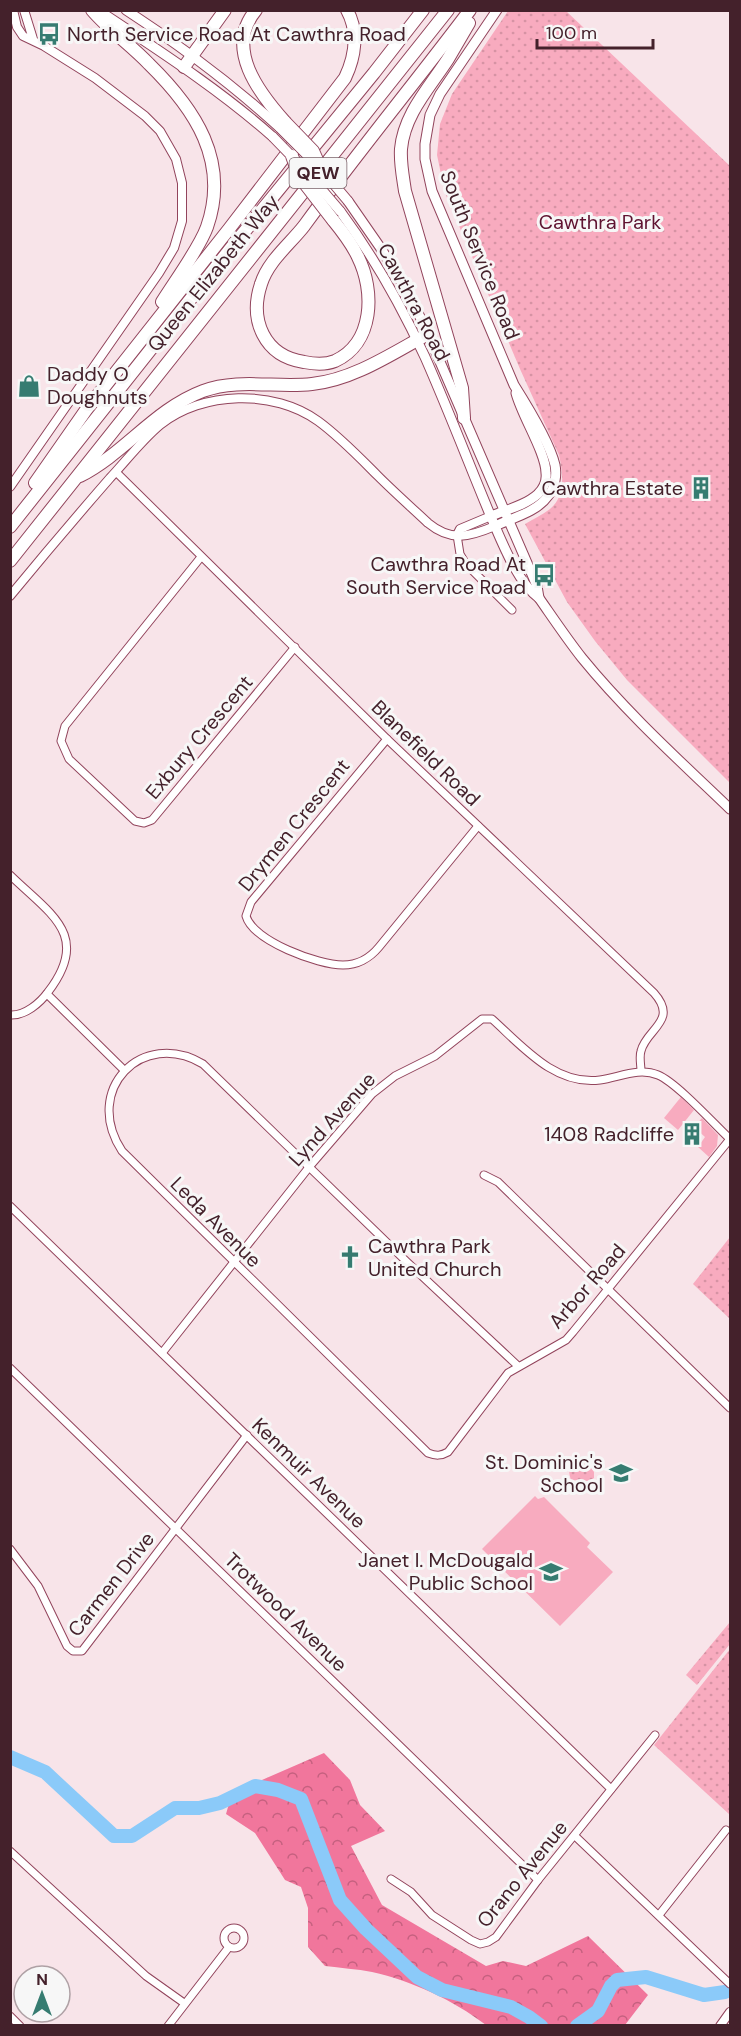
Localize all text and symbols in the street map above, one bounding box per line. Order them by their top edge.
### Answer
scale bar [537,12,652,50]
bus stop icon: North Service Road At Cawthra Road [36,21,62,47]
place label: North Service Road At Cawthra Road [67,21,406,47]
text: 100 m [546,21,597,45]
road number: QEW [290,158,346,188]
street label: South Service Road [434,167,526,343]
street label: Queen Elizabeth Way [141,189,285,357]
park label: Cawthra Park [539,209,661,235]
street label: Cawthra Road [372,239,456,365]
place label: Daddy O Doughnuts [47,361,148,410]
shop icon: Daddy O Doughnuts [16,373,42,399]
place label: Cawthra Estate [542,475,683,501]
building icon: Cawthra Estate [688,475,714,501]
place label: Cawthra Road At South Service Road [346,551,526,600]
bus stop icon: Cawthra Road At South Service Road [531,562,557,588]
street label: Exbury Crescent [140,670,259,804]
street label: Blanefield Road [366,694,486,812]
street label: Drymen Crescent [233,753,356,897]
street label: Lynd Avenue [283,1067,381,1171]
place label: 1408 Radcliffe [544,1121,674,1147]
building icon: 1408 Radcliffe [679,1121,705,1147]
street label: Leda Avenue [165,1171,267,1273]
place label: Cawthra Park United Church [368,1233,501,1282]
street label: Arbor Road [543,1238,631,1334]
church icon: Cawthra Park United Church [337,1244,363,1270]
street label: Kenmuir Avenue [247,1412,371,1534]
place label: St. Dominic's School [485,1449,603,1498]
school or university icon: St. Dominic's School [608,1460,634,1486]
street label: Carmen Drive [62,1526,160,1642]
street label: Trotwood Avenue [219,1547,353,1677]
place label: Janet I. McDougald Public School [358,1547,533,1596]
school or university icon: Janet I. McDougald Public School [538,1559,564,1585]
street label: Orano Avenue [471,1815,573,1933]
north arrow [12,1964,72,2024]
text: N [36,1969,48,1990]

